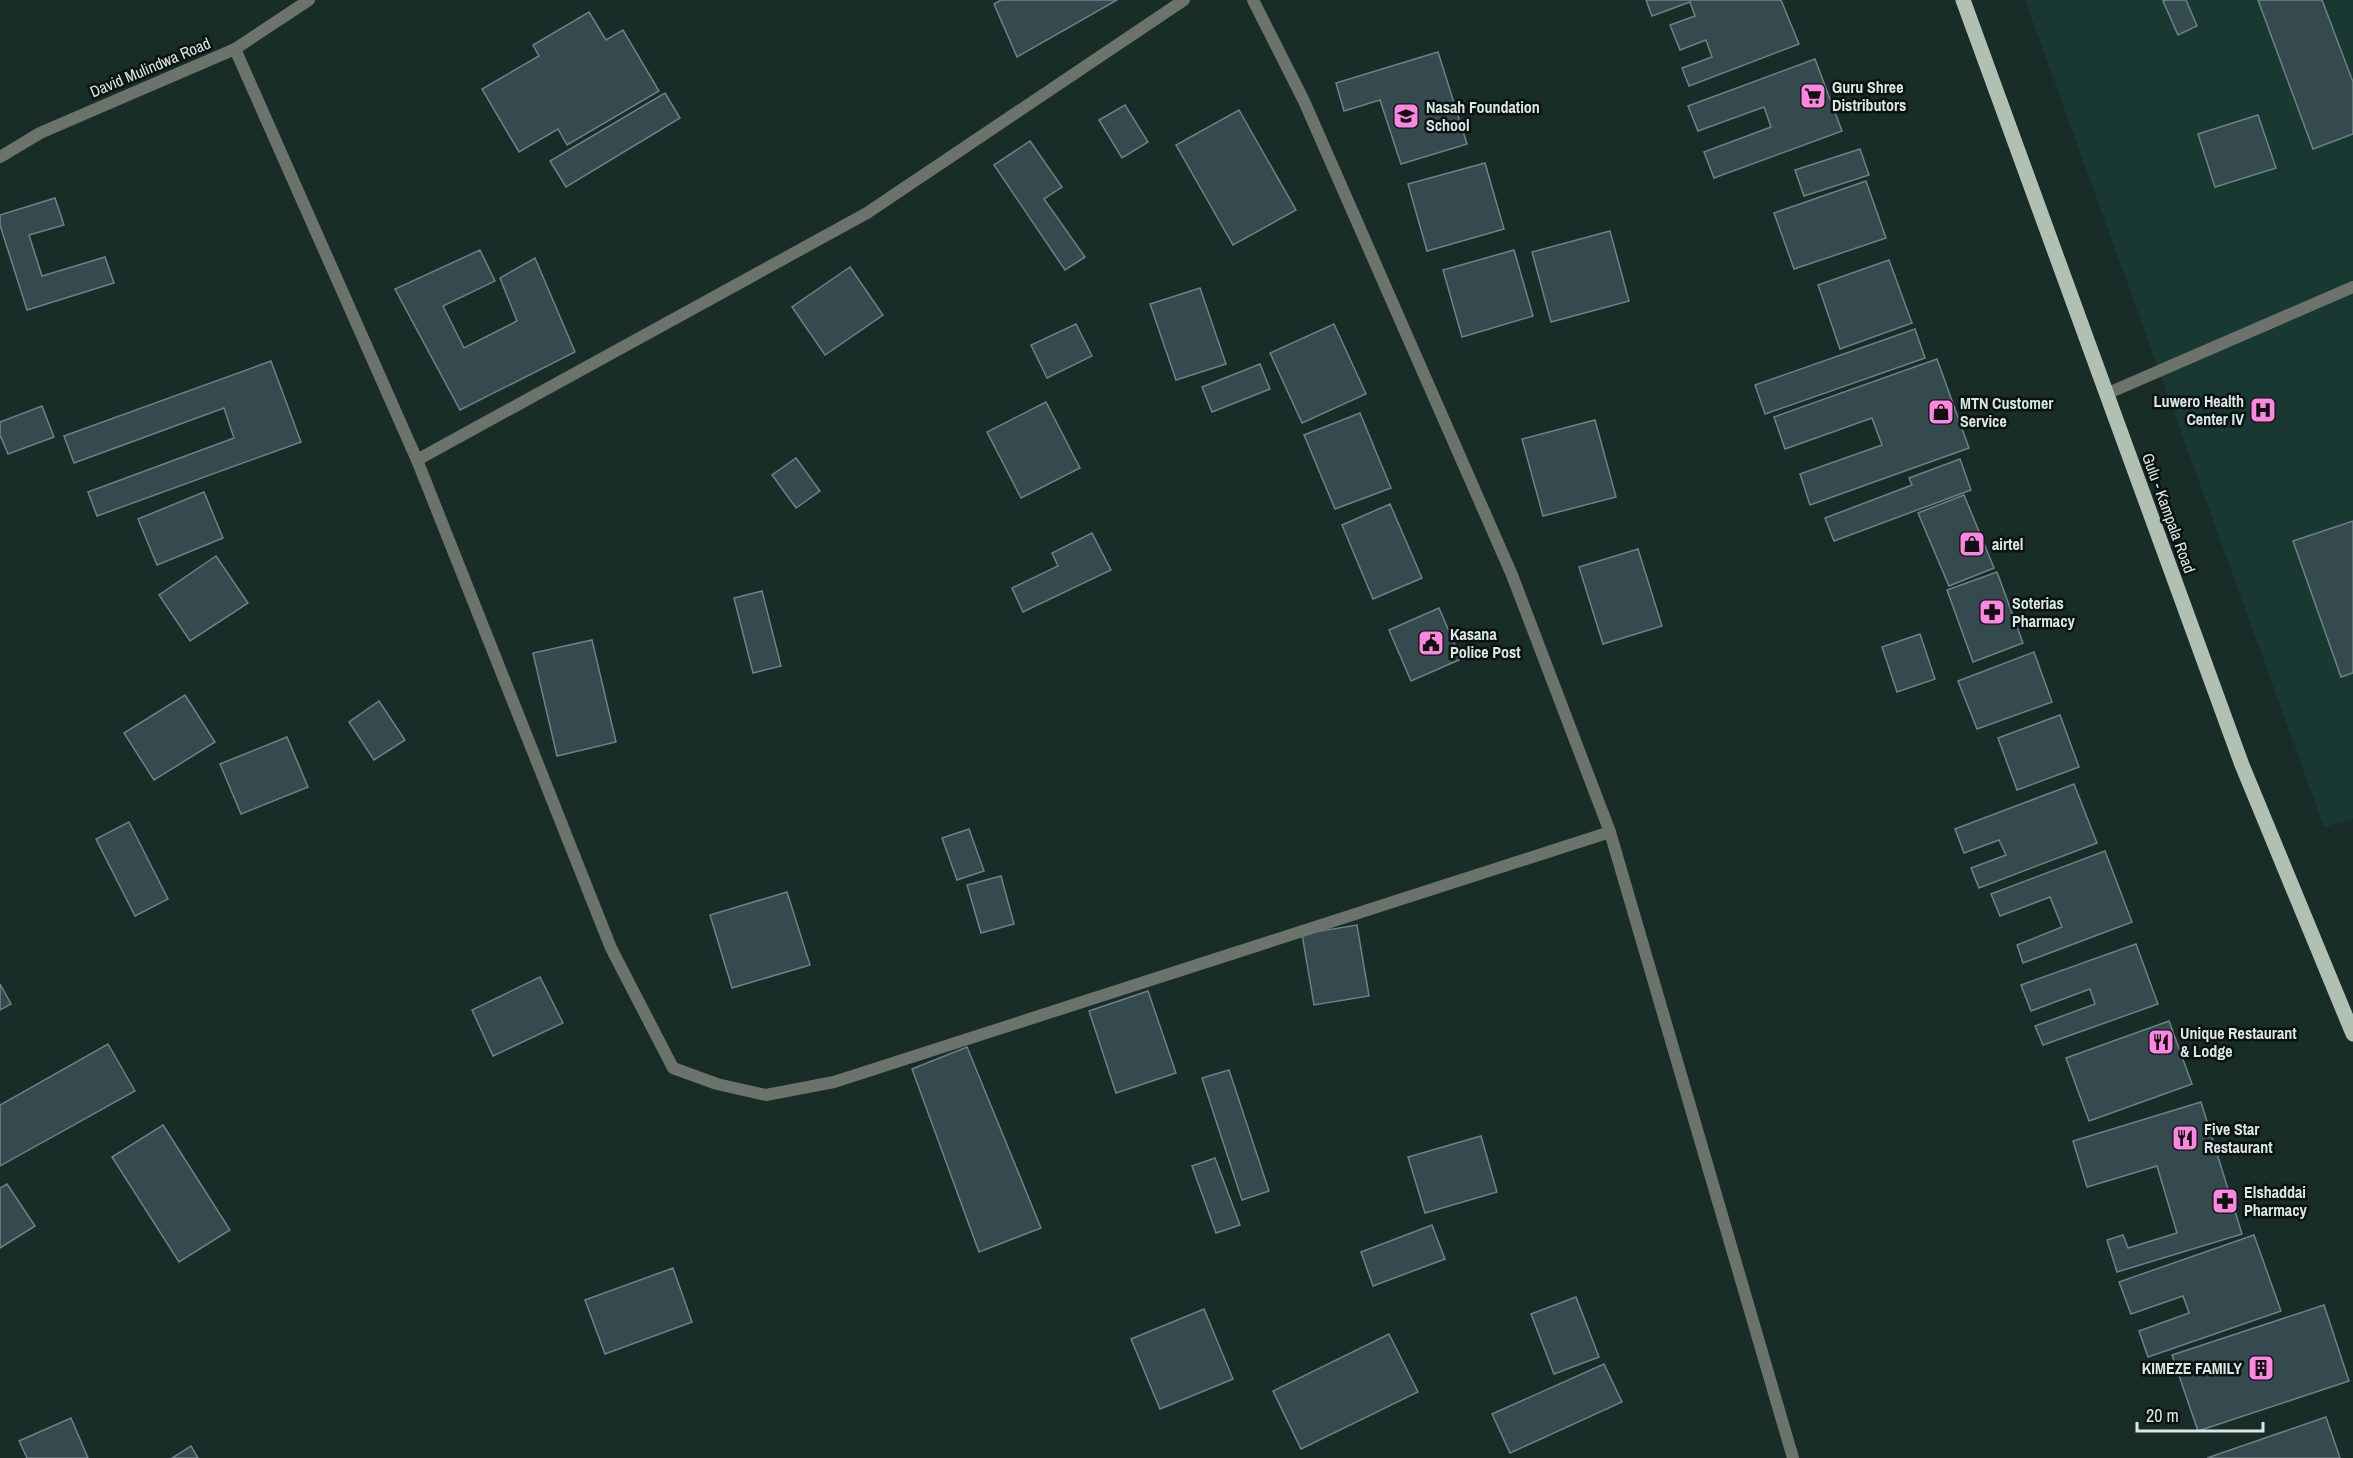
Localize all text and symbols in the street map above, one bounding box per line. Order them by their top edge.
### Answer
street label: David Mulindwa Road [86,32,214,102]
place label: Guru Shree Distributors [1832,76,1906,116]
supermarket icon: Guru Shree Distributors [1798,81,1828,111]
place label: Nasah Foundation School [1426,96,1540,136]
school or university icon: Nasah Foundation School [1391,101,1421,131]
place label: Luwero Health Center IV [2154,390,2244,430]
place label: MTN Customer Service [1960,392,2054,432]
hospital icon: Luwero Health Center IV [2248,395,2278,425]
shop icon: MTN Customer Service [1926,397,1956,427]
street label: Gulu - Kampala Road [2137,450,2201,576]
shop icon: airtel [1957,529,1987,559]
place label: airtel [1992,533,2023,555]
place label: Soterias Pharmacy [2012,592,2075,632]
pharmacy icon: Soterias Pharmacy [1977,597,2007,627]
place label: Kasana Police Post [1450,623,1521,663]
public building icon: Kasana Police Post [1416,628,1446,658]
place label: Unique Restaurant & Lodge [2180,1022,2297,1062]
restaurant icon: Unique Restaurant & Lodge [2146,1027,2176,1057]
place label: Five Star Restaurant [2204,1118,2273,1158]
restaurant icon: Five Star Restaurant [2170,1123,2200,1153]
place label: Elshaddai Pharmacy [2244,1181,2307,1221]
pharmacy icon: Elshaddai Pharmacy [2210,1186,2240,1216]
building icon: KIMEZE FAMILY [2246,1353,2276,1383]
place label: KIMEZE FAMILY [2142,1357,2242,1379]
scale bar [2137,1395,2263,1433]
text: 20 m [2146,1403,2179,1428]

